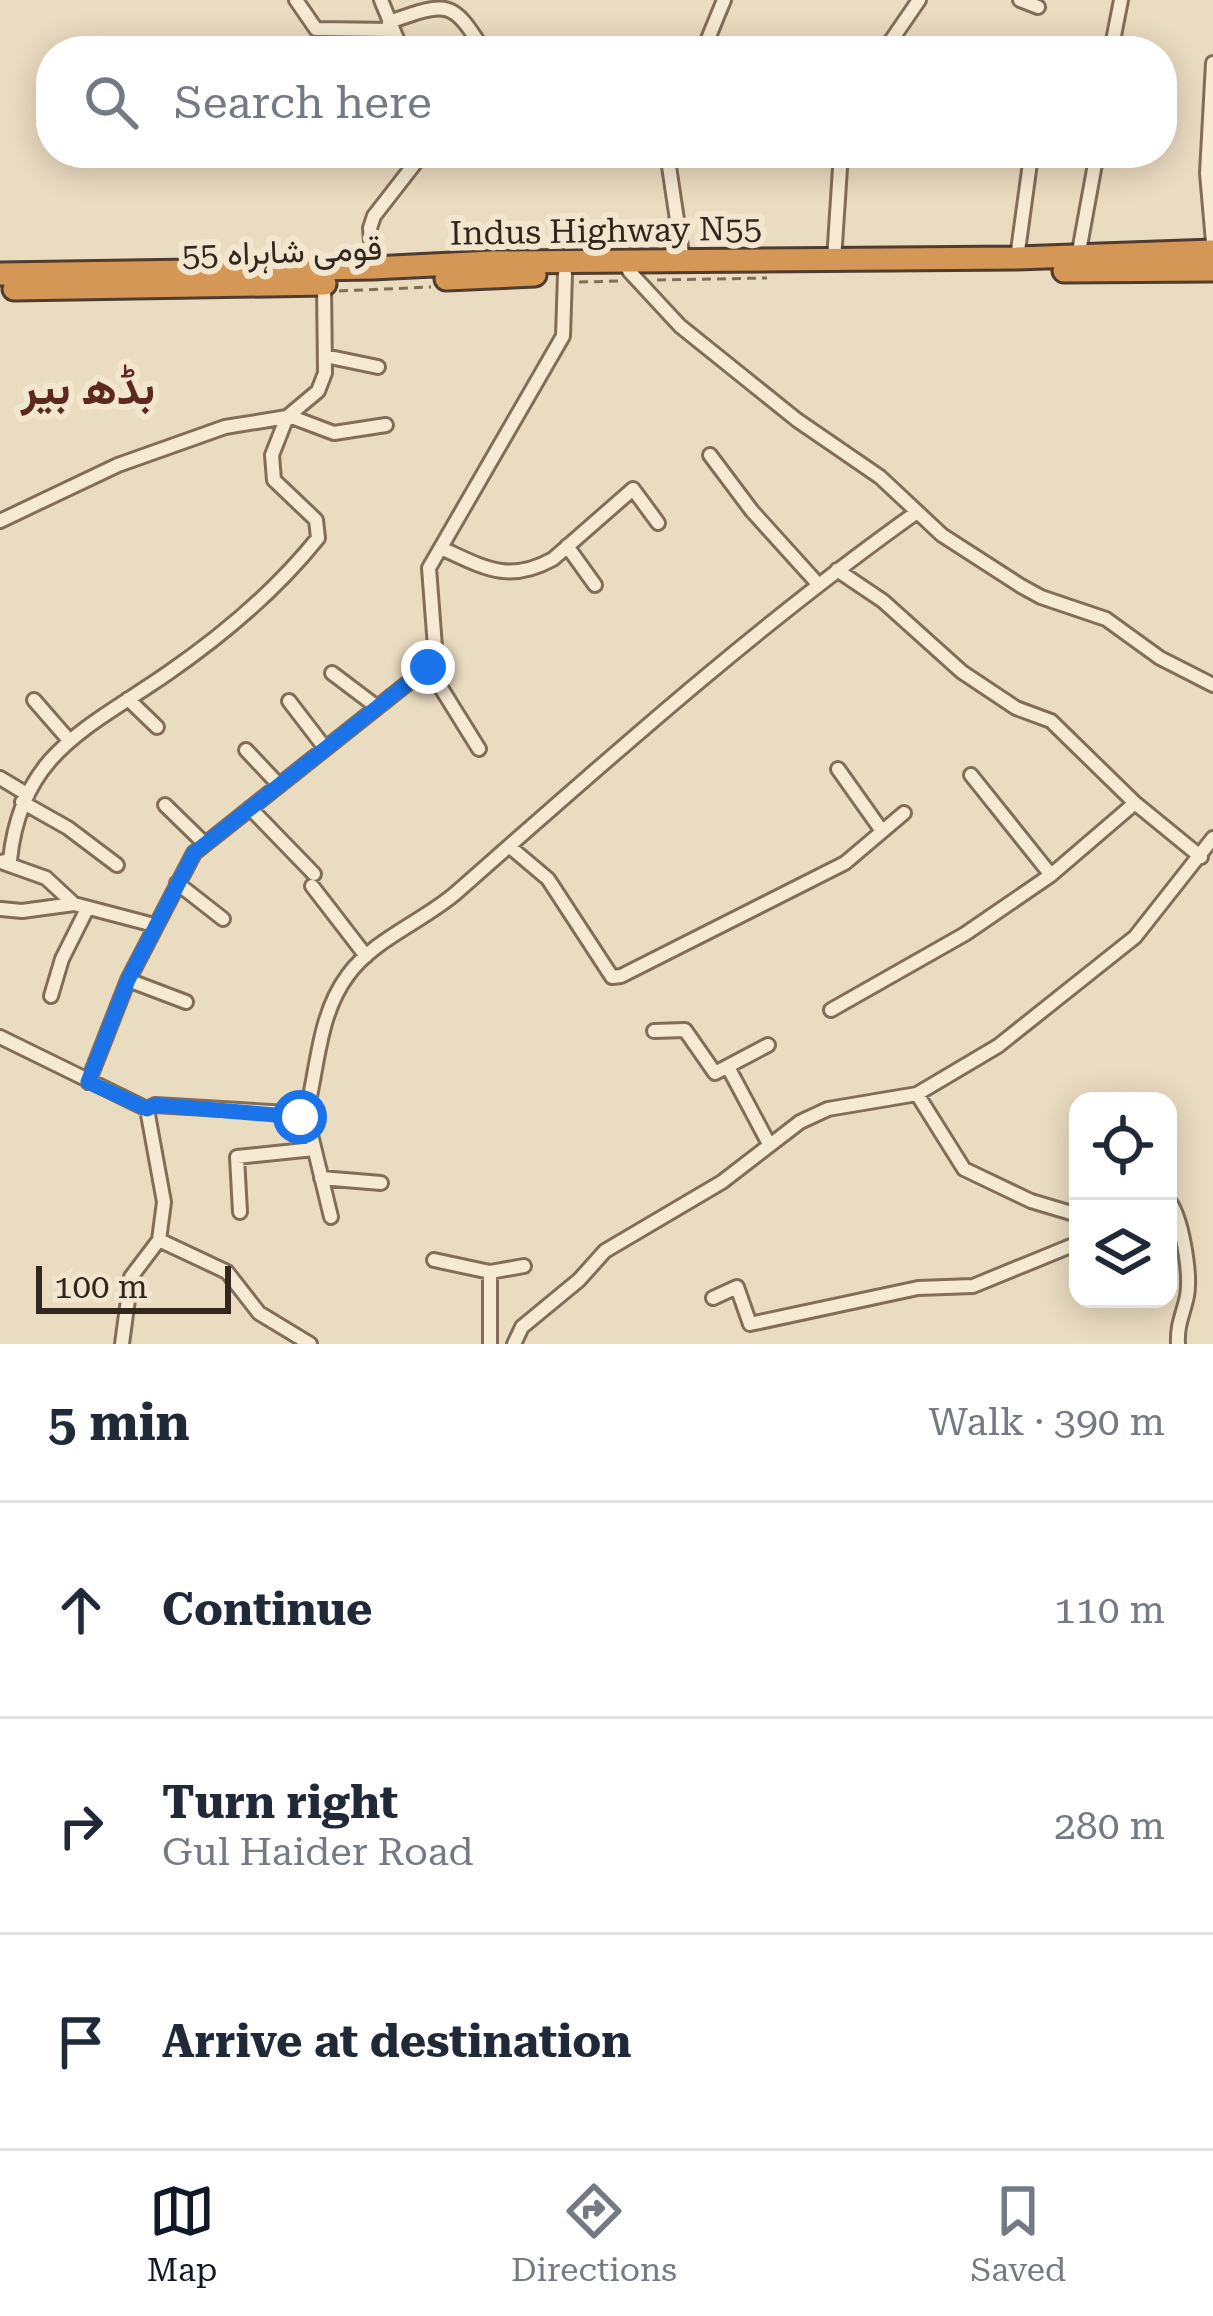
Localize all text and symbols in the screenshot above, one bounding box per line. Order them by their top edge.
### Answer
search box [36,36,1177,168]
icon: search [78,69,144,135]
text: Search here [174,76,432,129]
street label: Indus Highway N55 [450,208,762,253]
street label: قومی شاہراہ 55 [181,229,383,276]
district label: بڈھ بیر [19,362,155,416]
route end [401,640,455,694]
route start [273,1090,327,1144]
map controls [1069,1092,1177,1308]
button: locate [1069,1092,1177,1200]
button: layers [1069,1200,1177,1308]
scale bar [36,1260,231,1313]
text: 100 m [54,1267,148,1306]
text: 5 min [48,1393,190,1452]
text: Walk · 390 m [929,1399,1165,1445]
icon: ahead [48,1577,114,1643]
text: Continue [162,1583,373,1636]
text: 110 m [1054,1587,1165,1633]
text: Turn right [162,1776,398,1829]
icon: right [48,1793,114,1859]
text: 280 m [1054,1803,1165,1849]
text: Gul Haider Road [162,1829,473,1875]
icon: arrive [48,2009,114,2075]
text: Arrive at destination [162,2015,631,2068]
tab: Map [147,2178,217,2289]
tab: Directions [511,2178,677,2289]
tab: Saved [971,2178,1066,2289]

